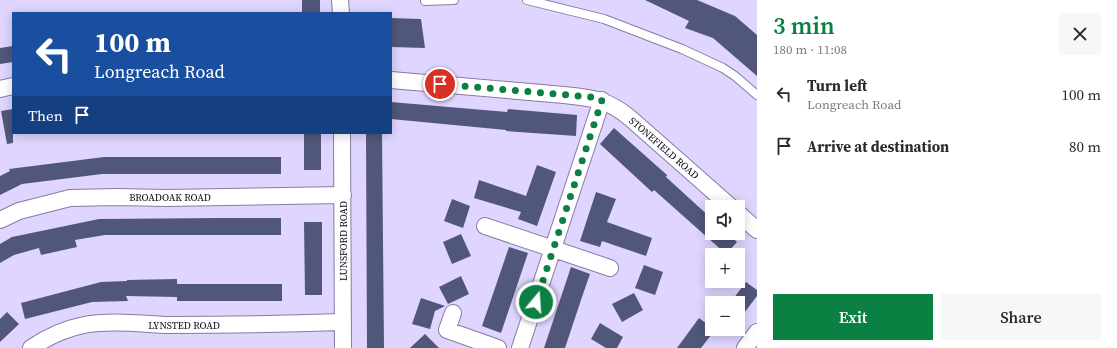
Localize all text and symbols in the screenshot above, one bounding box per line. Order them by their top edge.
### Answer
text: 3 min [773,9,835,42]
button: close [1059,13,1101,55]
text: 100 m [94,23,171,61]
icon: left [28,28,80,80]
text: 180 m · 11:08 [773,41,847,58]
text: Longreach Road [94,59,225,84]
pin [423,67,457,101]
icon: arrive [429,73,451,95]
text: Turn left [807,75,867,96]
icon: left [773,83,795,105]
text: 100 m [1061,84,1101,105]
text: Longreach Road [807,96,901,113]
icon: arrive [71,104,93,126]
text: Then [28,105,63,126]
street label: STONEFIELD ROAD [626,114,702,182]
icon: arrive [773,135,795,157]
text: Arrive at destination [807,136,949,157]
text: 80 m [1069,136,1101,157]
street label: BROADOAK ROAD [129,191,211,204]
map controls [705,200,745,336]
button: sound [705,200,745,240]
street label: LUNSFORD ROAD [337,201,350,281]
button: + [705,248,745,288]
position arrow [515,281,557,323]
button: Exit [773,294,933,340]
button: Share [941,294,1101,340]
button: − [705,296,745,336]
street label: LYNSTED ROAD [148,319,220,332]

